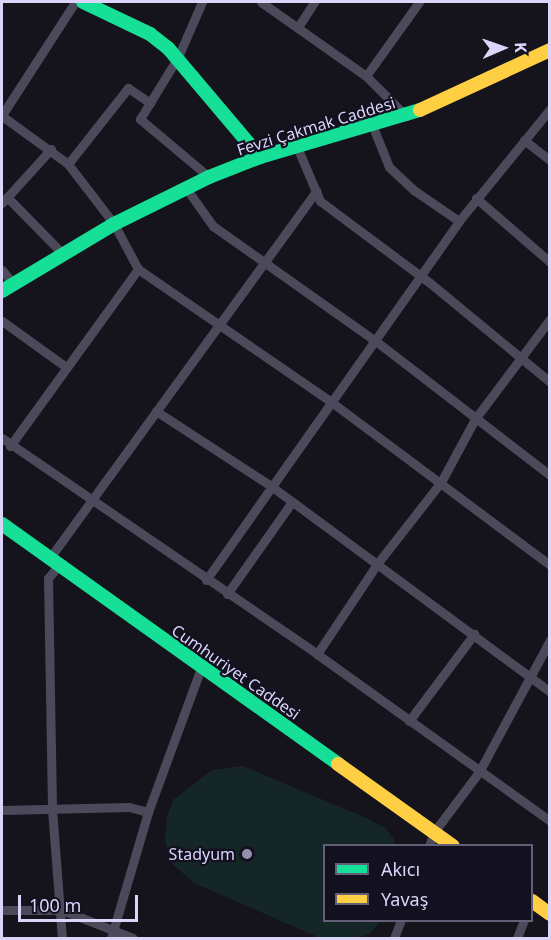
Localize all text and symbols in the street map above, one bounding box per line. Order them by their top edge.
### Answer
north arrow [473,18,533,78]
text: K [510,42,532,53]
street label: Fevzi Çakmak Caddesi [234,93,398,159]
street label: Cumhuriyet Caddesi [168,620,304,724]
place label: Stadyum [169,844,235,864]
legend [323,844,533,922]
marker: Stadyum [240,847,254,861]
text: Akıcı [381,857,420,881]
scale bar [21,883,141,921]
text: Yavaş [381,887,428,911]
text: 100 m [29,893,81,917]

